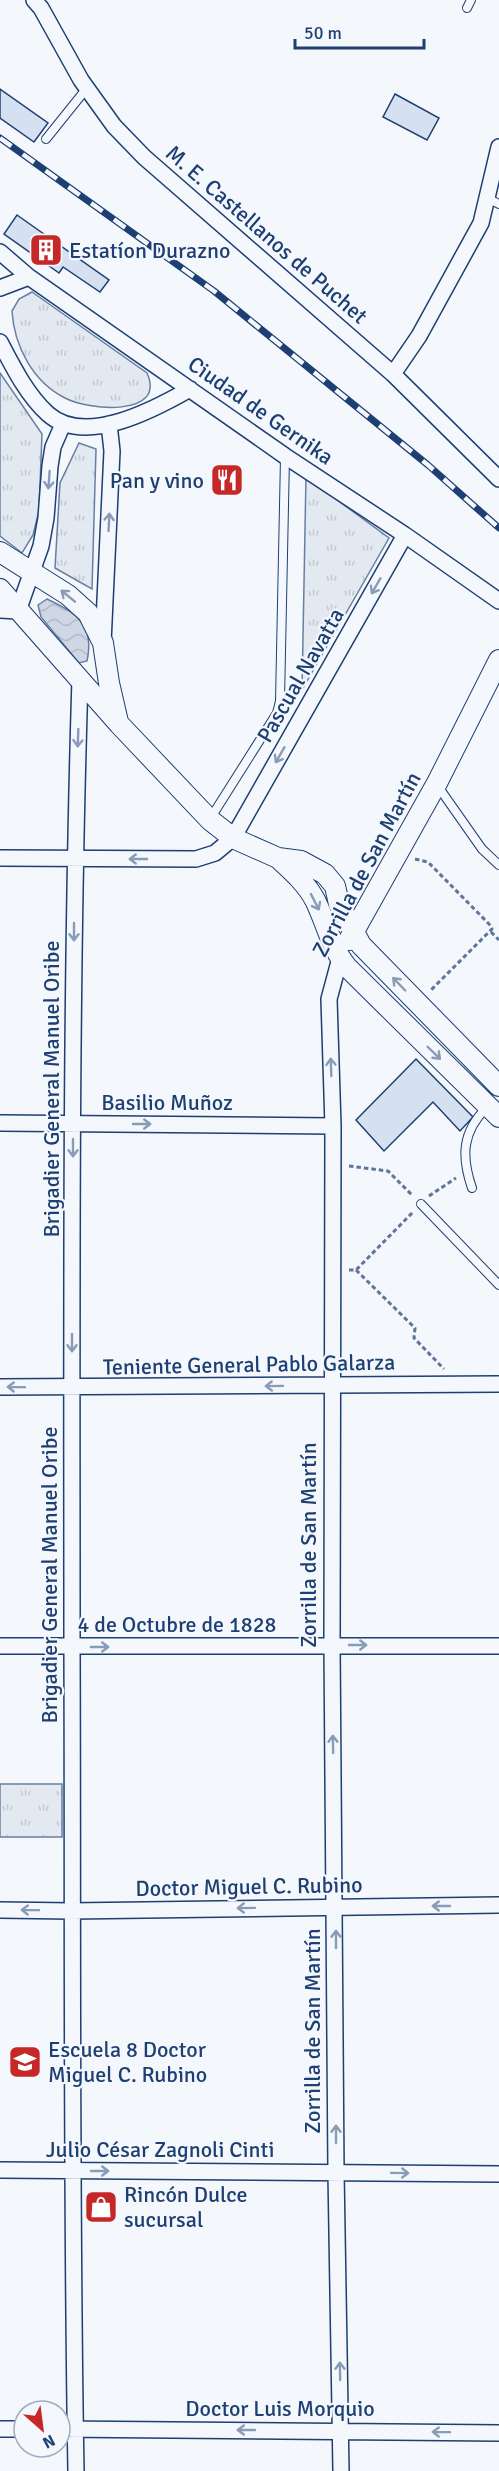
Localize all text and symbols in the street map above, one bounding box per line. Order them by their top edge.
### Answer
scale bar [295,12,424,50]
text: 50 m [304,22,342,44]
street label: M. E. Castellanos de Puchet [160,139,373,330]
building icon: Estatíon Durazno [28,232,64,268]
place label: Estatíon Durazno [69,237,230,264]
street label: Ciudad de Gernika [183,350,339,471]
restaurant icon: Pan y vino [209,462,245,498]
place label: Pan y vino [110,467,204,494]
one-way arrow [43,470,54,490]
one-way arrow [104,512,115,532]
one-way arrow [370,577,382,594]
one-way arrow [60,590,76,603]
street label: Pascual Navatta [251,603,350,747]
one-way arrow [72,727,84,747]
one-way arrow [274,746,285,764]
street label: Zorrilla de San Martín [306,767,427,961]
one-way arrow [128,853,148,865]
one-way arrow [310,893,321,911]
one-way arrow [68,922,80,942]
street label: Brigadier General Manuel Oribe [38,941,65,1237]
one-way arrow [392,977,407,992]
one-way arrow [427,1045,442,1060]
one-way arrow [325,1058,337,1078]
street label: Basilio Muñoz [101,1089,233,1116]
one-way arrow [132,1118,152,1130]
one-way arrow [67,1138,78,1158]
one-way arrow [66,1333,78,1353]
street label: Teniente General Pablo Galarza [103,1348,395,1381]
one-way arrow [264,1380,284,1392]
one-way arrow [6,1381,26,1393]
street label: Brigadier General Manuel Oribe [36,1427,63,1723]
street label: Zorrilla de San Martín [295,1442,322,1648]
street label: 4 de Octubre de 1828 [78,1611,276,1638]
one-way arrow [348,1640,368,1651]
one-way arrow [90,1641,110,1653]
one-way arrow [328,1734,339,1754]
street label: Doctor Miguel C. Rubino [135,1871,363,1902]
one-way arrow [431,1900,451,1912]
one-way arrow [236,1902,256,1914]
one-way arrow [20,1905,40,1916]
street label: Zorrilla de San Martín [299,1928,326,2134]
one-way arrow [330,1929,342,1949]
place label: Escuela 8 Doctor Miguel C. Rubino [48,2036,207,2088]
school or university icon: Escuela 8 Doctor Miguel C. Rubino [7,2044,43,2080]
one-way arrow [330,2124,342,2144]
street label: Julio César Zagnoli Cinti [46,2136,274,2163]
one-way arrow [90,2165,110,2177]
one-way arrow [390,2167,410,2179]
place label: Rincón Dulce sucursal [124,2181,247,2233]
shop icon: Rincón Dulce sucursal [83,2189,119,2225]
one-way arrow [334,2361,346,2381]
street label: Doctor Luis Morquio [185,2395,375,2422]
north arrow [12,2399,72,2459]
one-way arrow [236,2424,256,2436]
one-way arrow [431,2426,451,2438]
text: N [39,2430,58,2453]

